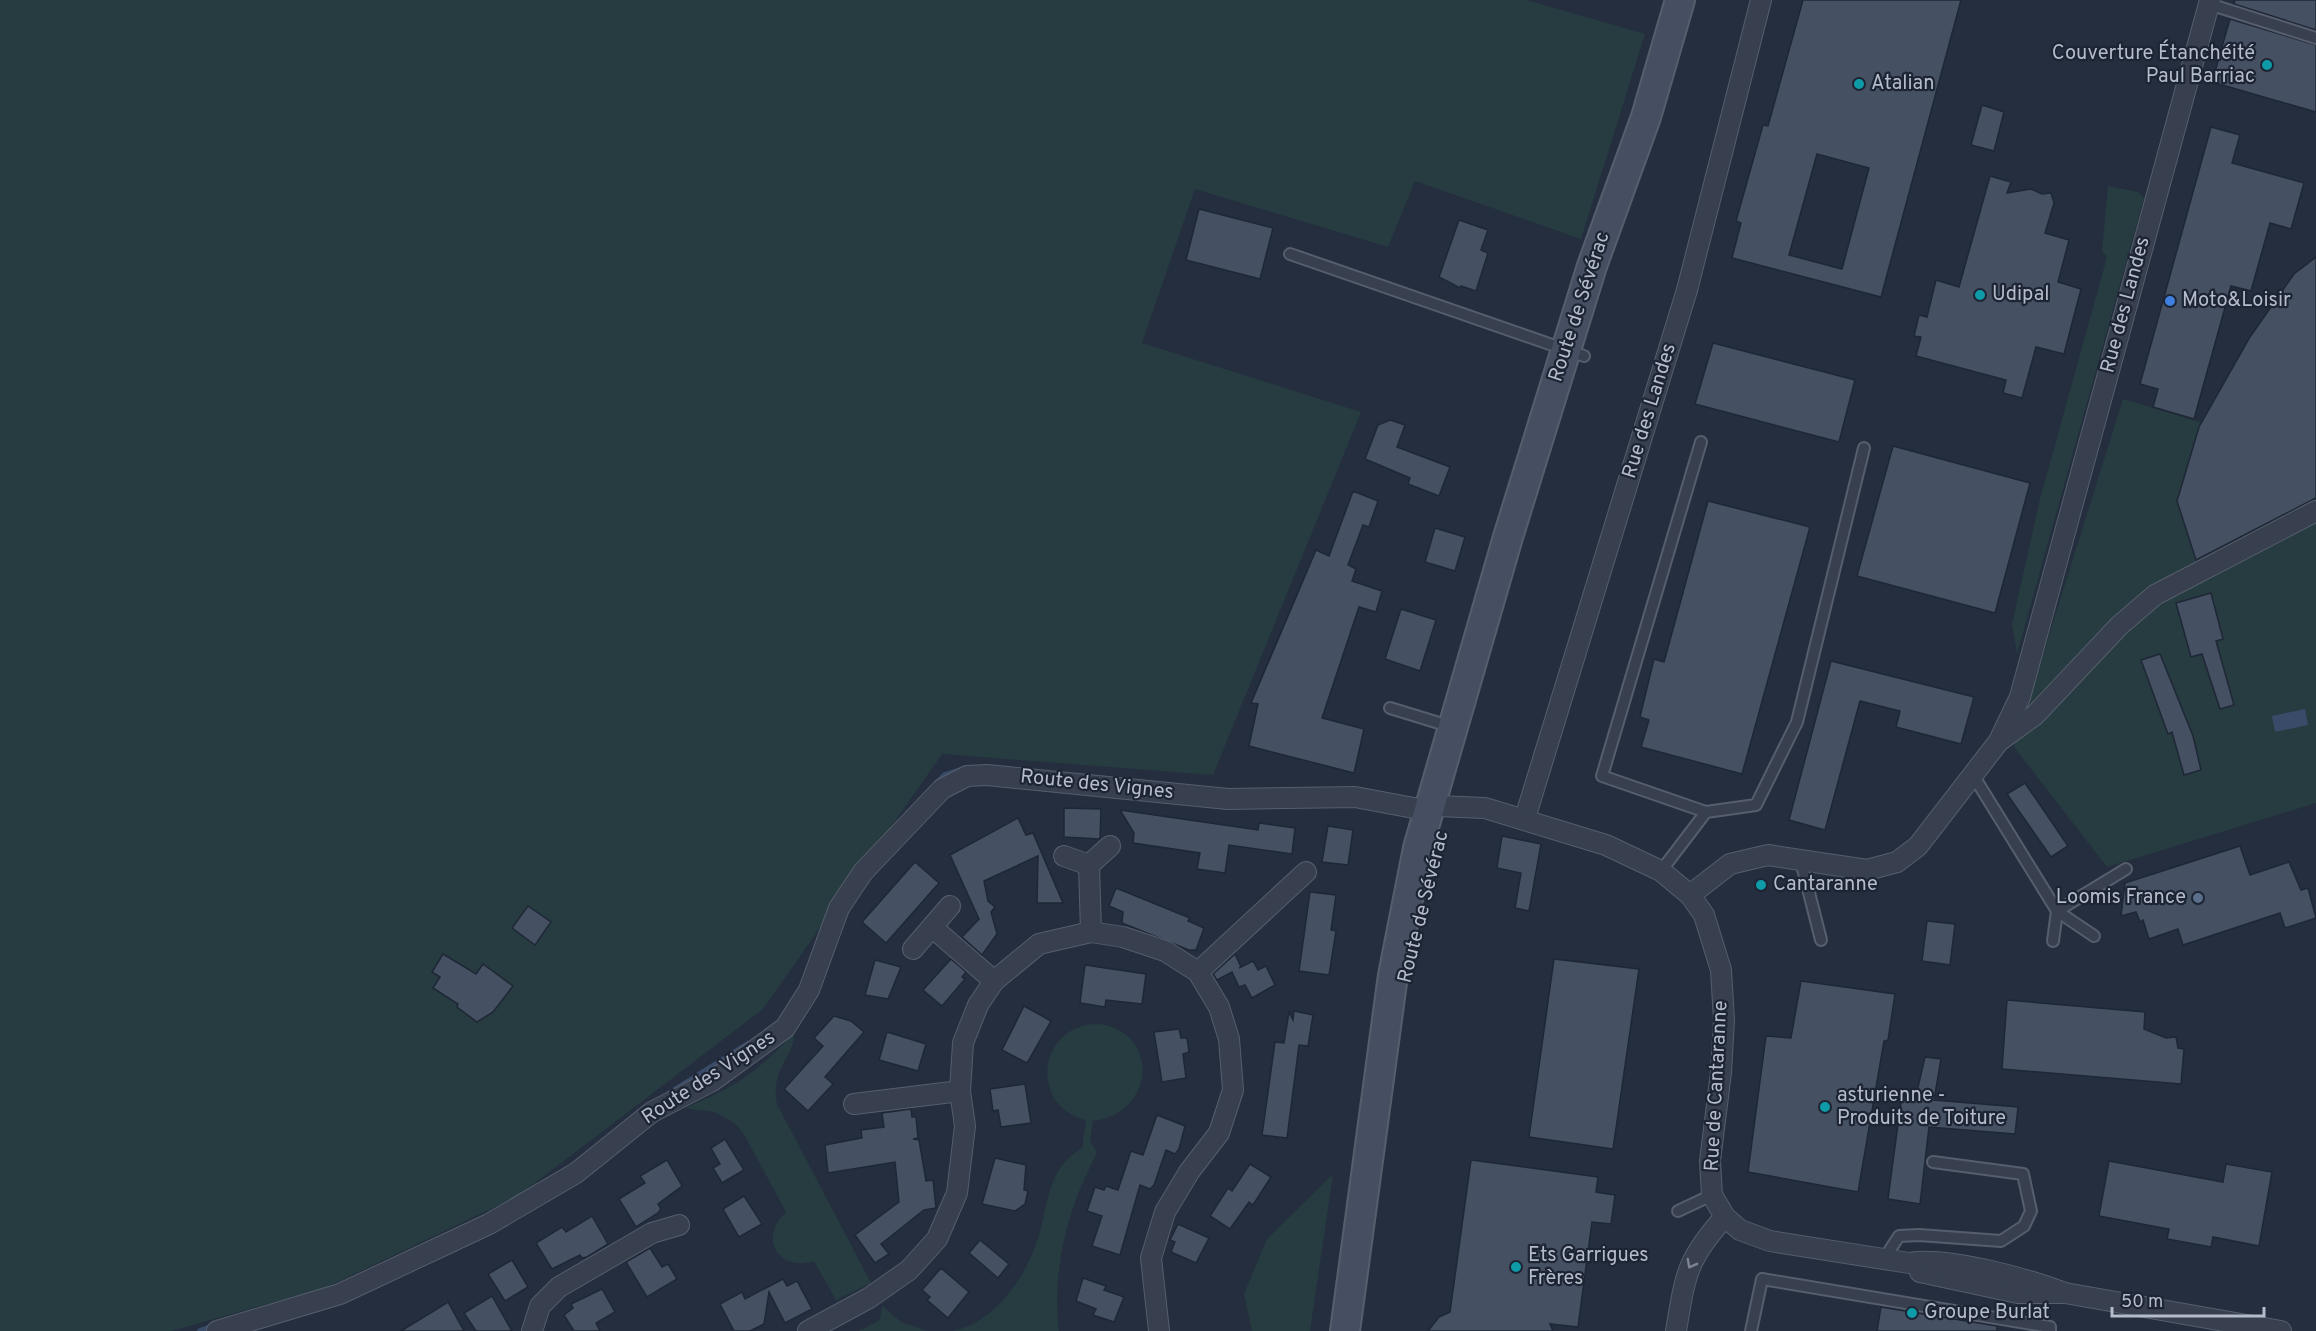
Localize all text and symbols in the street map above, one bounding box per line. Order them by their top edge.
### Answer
place label: Couverture Étanchéité Paul Barriac [2052,39,2255,90]
marker: Couverture Étanchéité Paul Barriac [2260,58,2274,72]
place label: Atalian [1871,71,1935,97]
marker: Atalian [1852,77,1866,91]
street label: Route de Sévérac [1543,229,1617,385]
street label: Rue des Landes [2095,234,2157,376]
place label: Udipal [1992,282,2049,308]
marker: Udipal [1973,288,1987,302]
place label: Moto&Loisir [2182,288,2291,314]
marker: Moto&Loisir [2163,294,2177,308]
street label: Rue des Landes [1617,340,1683,482]
street label: Route des Vignes [1019,764,1175,806]
street label: Route de Sévérac [1392,828,1456,986]
place label: Cantaranne [1773,872,1878,898]
marker: Cantaranne [1754,878,1768,892]
place label: Loomis France [2056,885,2186,911]
marker: Loomis France [2191,891,2205,905]
street label: Rue de Cantaranne [1700,1000,1734,1172]
street label: Route des Vignes [637,1025,781,1131]
place label: asturienne - Produits de Toiture [1837,1083,2006,1132]
marker: asturienne - Produits de Toiture [1818,1100,1832,1114]
place label: Ets Garrigues Frères [1528,1243,1649,1292]
one-way arrow [1687,1258,1698,1269]
marker: Ets Garrigues Frères [1509,1260,1523,1274]
scale bar [2112,1280,2264,1318]
text: 50 m [2121,1291,2163,1314]
place label: Groupe Burlat [1924,1300,2050,1326]
marker: Groupe Burlat [1905,1306,1919,1320]

